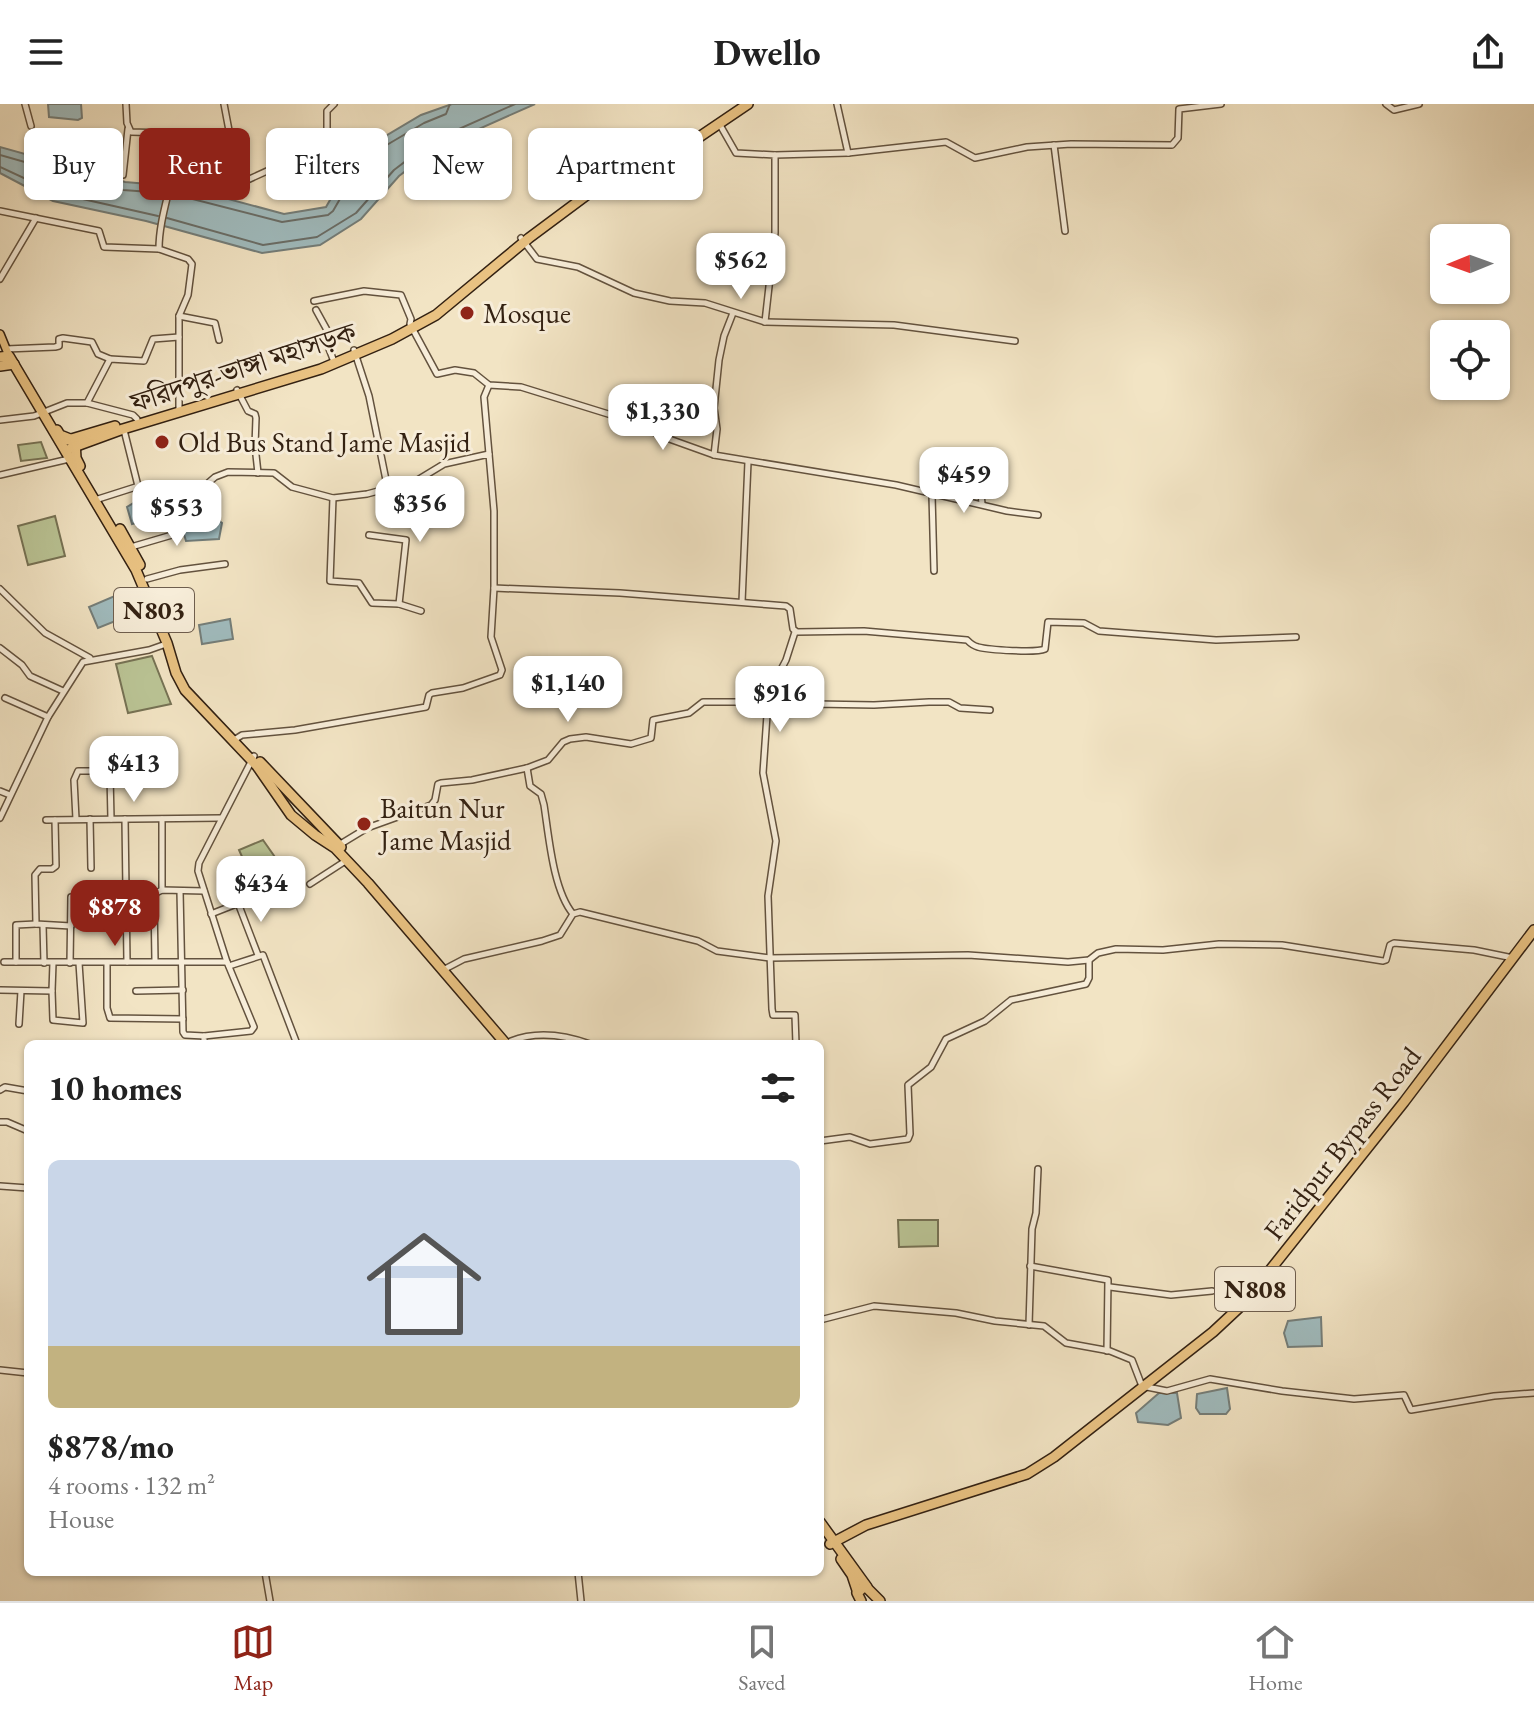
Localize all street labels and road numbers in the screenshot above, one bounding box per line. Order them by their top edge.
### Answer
street label: ফরিদপুর-ভাঙ্গা মহাসড়ক [125,313,361,421]
road number: N803 [114,588,194,632]
street label: Faridpur Bypass Road [1255,1039,1429,1247]
road number: N808 [1215,1267,1295,1311]

